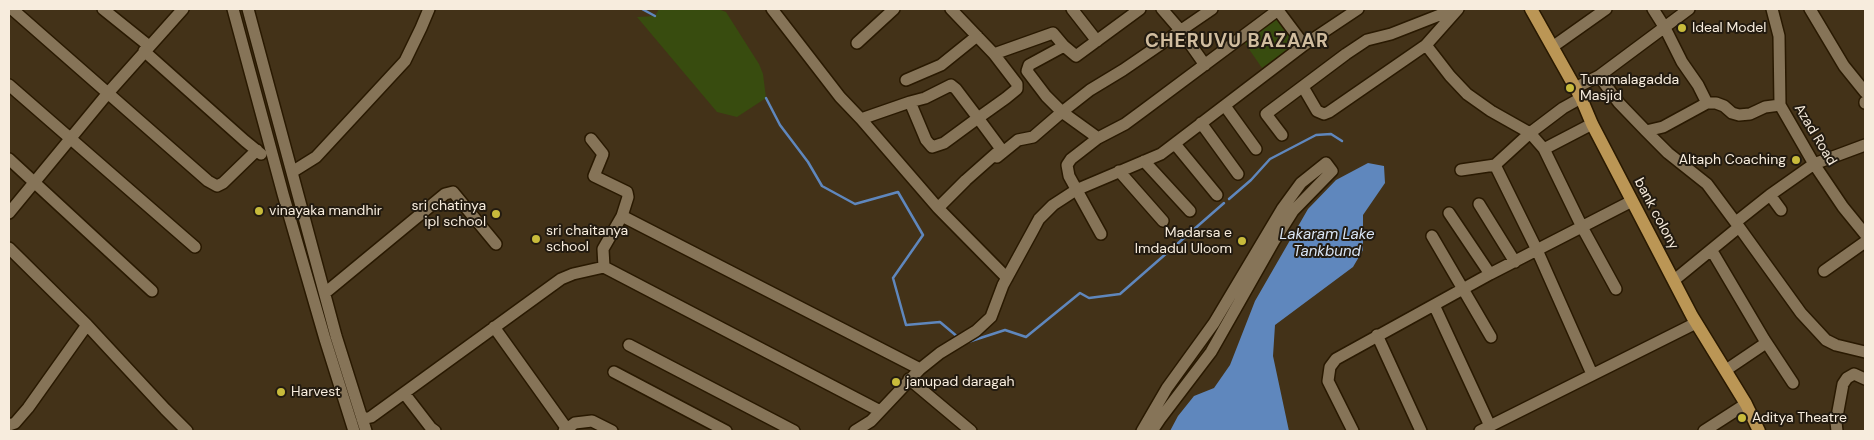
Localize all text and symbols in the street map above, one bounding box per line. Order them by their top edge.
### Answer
place label: Ideal Model [1692,20,1766,36]
marker: Ideal Model [1676,22,1688,34]
district label: CHERUVU BAZAAR [1143,31,1331,53]
place label: Tummalagadda Masjid [1580,72,1679,104]
marker: Tummalagadda Masjid [1564,82,1576,94]
street label: Azad Road [1790,101,1840,169]
place label: Altaph Coaching [1679,152,1786,168]
marker: Altaph Coaching [1790,154,1802,166]
street label: bank colony [1630,175,1682,253]
place label: sri chatinya ipl school [412,198,486,230]
place label: vinayaka mandhir [269,203,382,219]
marker: vinayaka mandhir [253,205,265,217]
marker: sri chatinya ipl school [490,208,502,220]
place label: sri chaitanya school [546,223,628,256]
place label: Madarsa e Imdadul Uloom [1135,225,1232,258]
water label: Lakaram Lake Tankbund [1279,226,1375,261]
marker: sri chaitanya school [530,233,542,245]
marker: Madarsa e Imdadul Uloom [1236,235,1248,247]
place label: janupad daragah [906,374,1015,390]
marker: janupad daragah [890,376,902,388]
place label: Harvest [291,384,341,400]
marker: Harvest [275,386,287,398]
place label: Aditya Theatre [1752,410,1847,426]
marker: Aditya Theatre [1736,412,1748,424]

